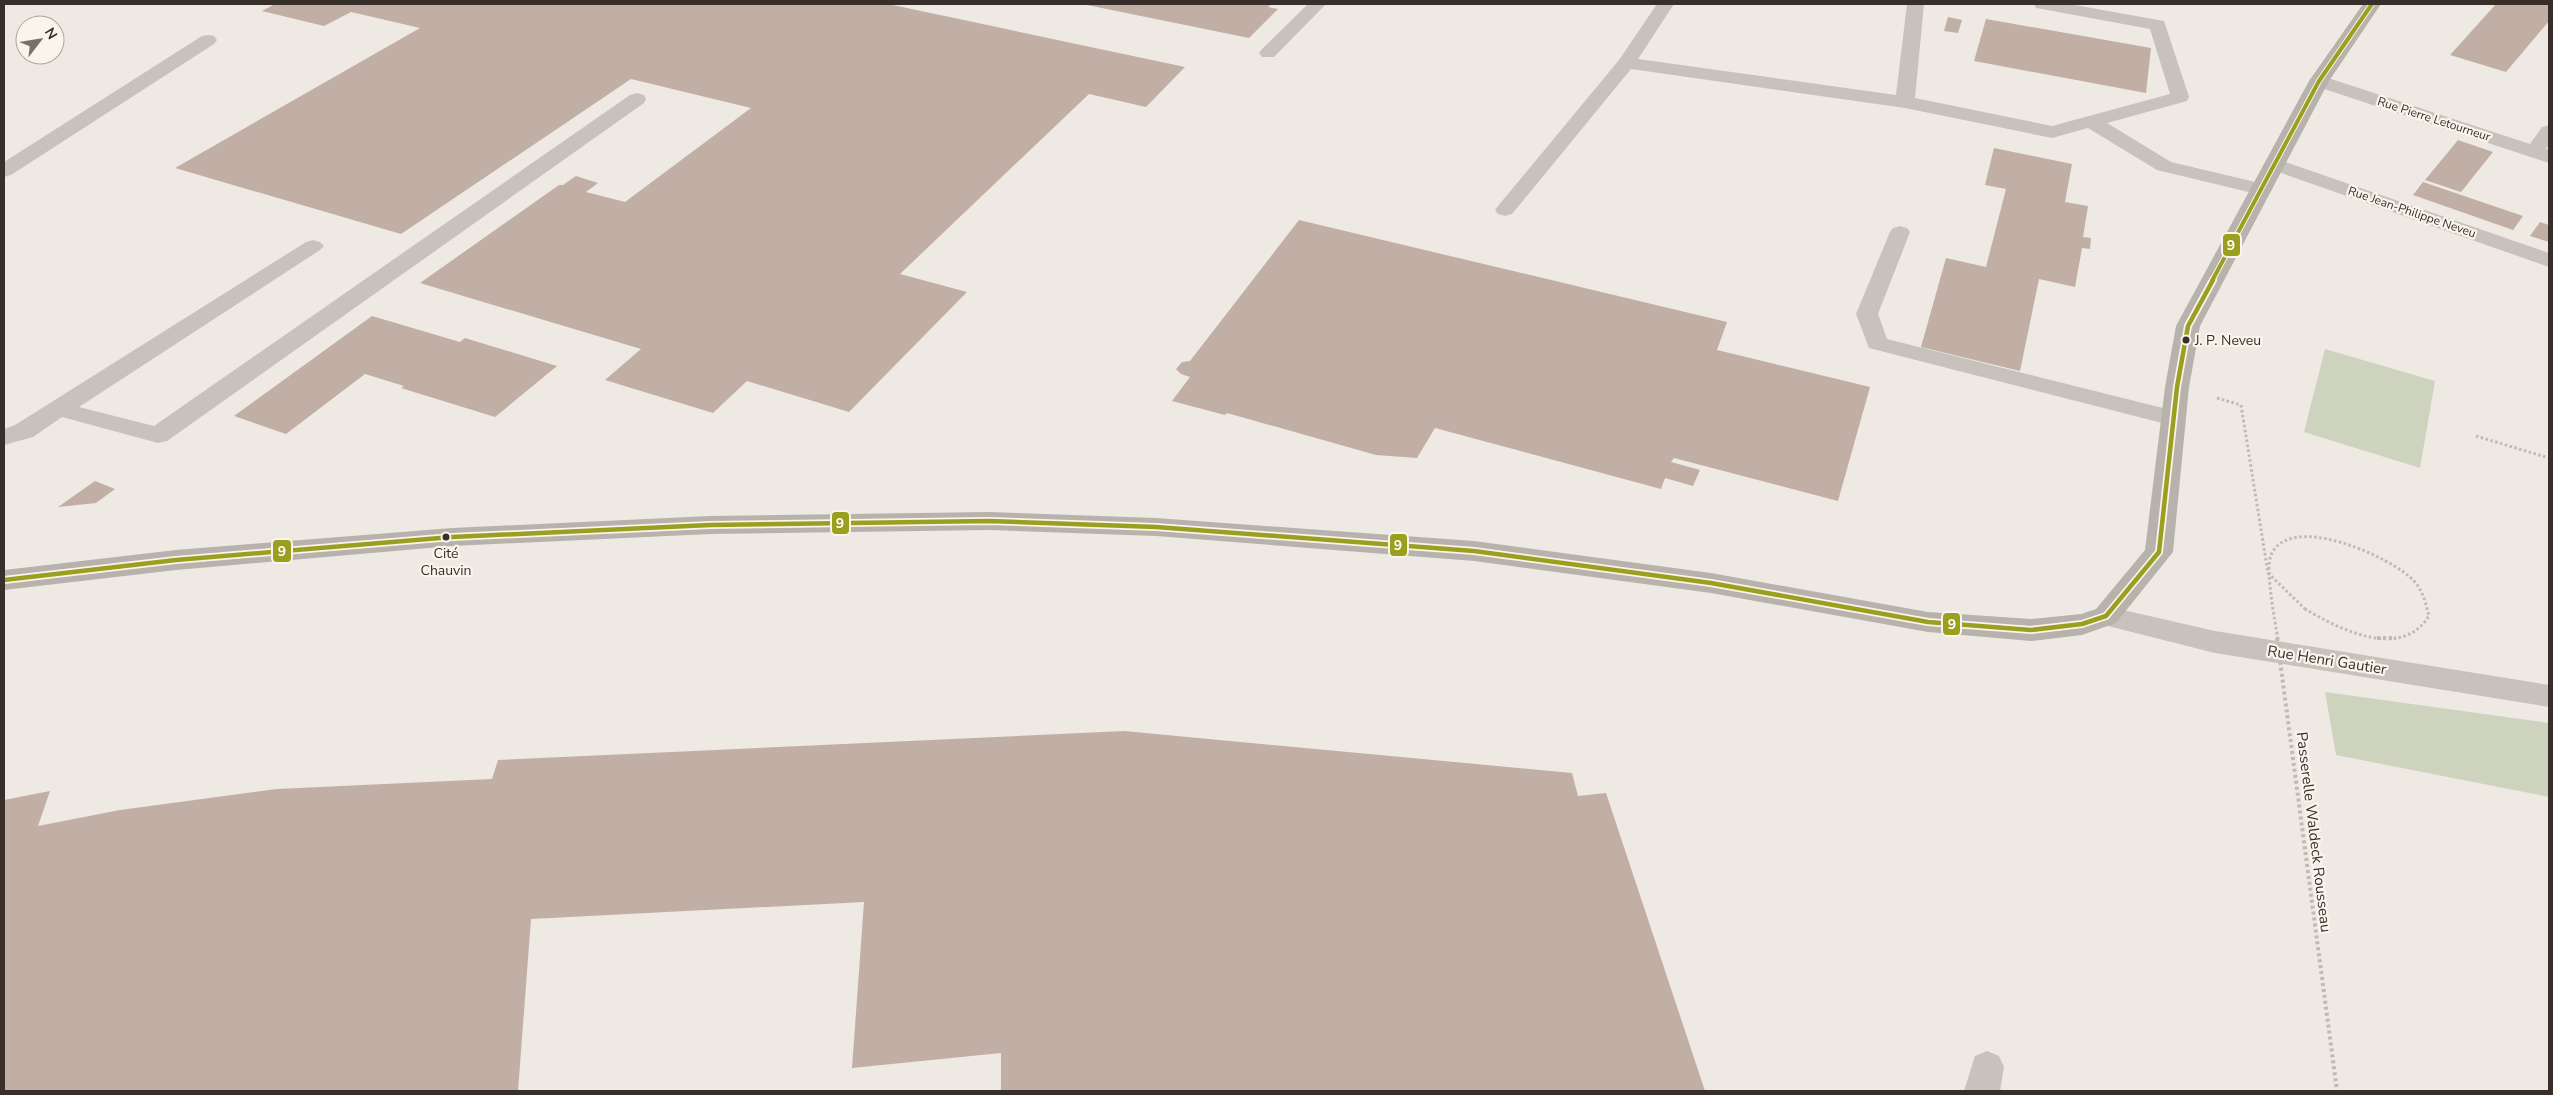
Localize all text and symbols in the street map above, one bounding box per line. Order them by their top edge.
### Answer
north arrow [15,15,65,65]
text: N [40,24,62,43]
street label: Rue Pierre Letourneur [2375,93,2493,145]
street label: Rue Jean-Philippe Neveu [2346,183,2478,241]
line badge: 9 [2222,233,2241,257]
text: 9 [2227,236,2235,255]
place label: J. P. Neveu [2194,331,2261,350]
marker: J. P. Neveu [2181,335,2191,345]
line badge: 9 [831,511,850,535]
text: 9 [836,514,844,533]
marker: Cité Chauvin [441,532,451,542]
line badge: 9 [1389,533,1408,557]
text: 9 [1394,536,1402,555]
line badge: 9 [272,539,292,563]
text: 9 [278,542,286,561]
place label: Cité Chauvin [420,544,472,580]
line badge: 9 [1942,612,1961,636]
text: 9 [1948,615,1956,634]
street label: Rue Henri Gautier [2266,641,2389,679]
street label: Passerelle Waldeck Rousseau [2292,731,2336,933]

